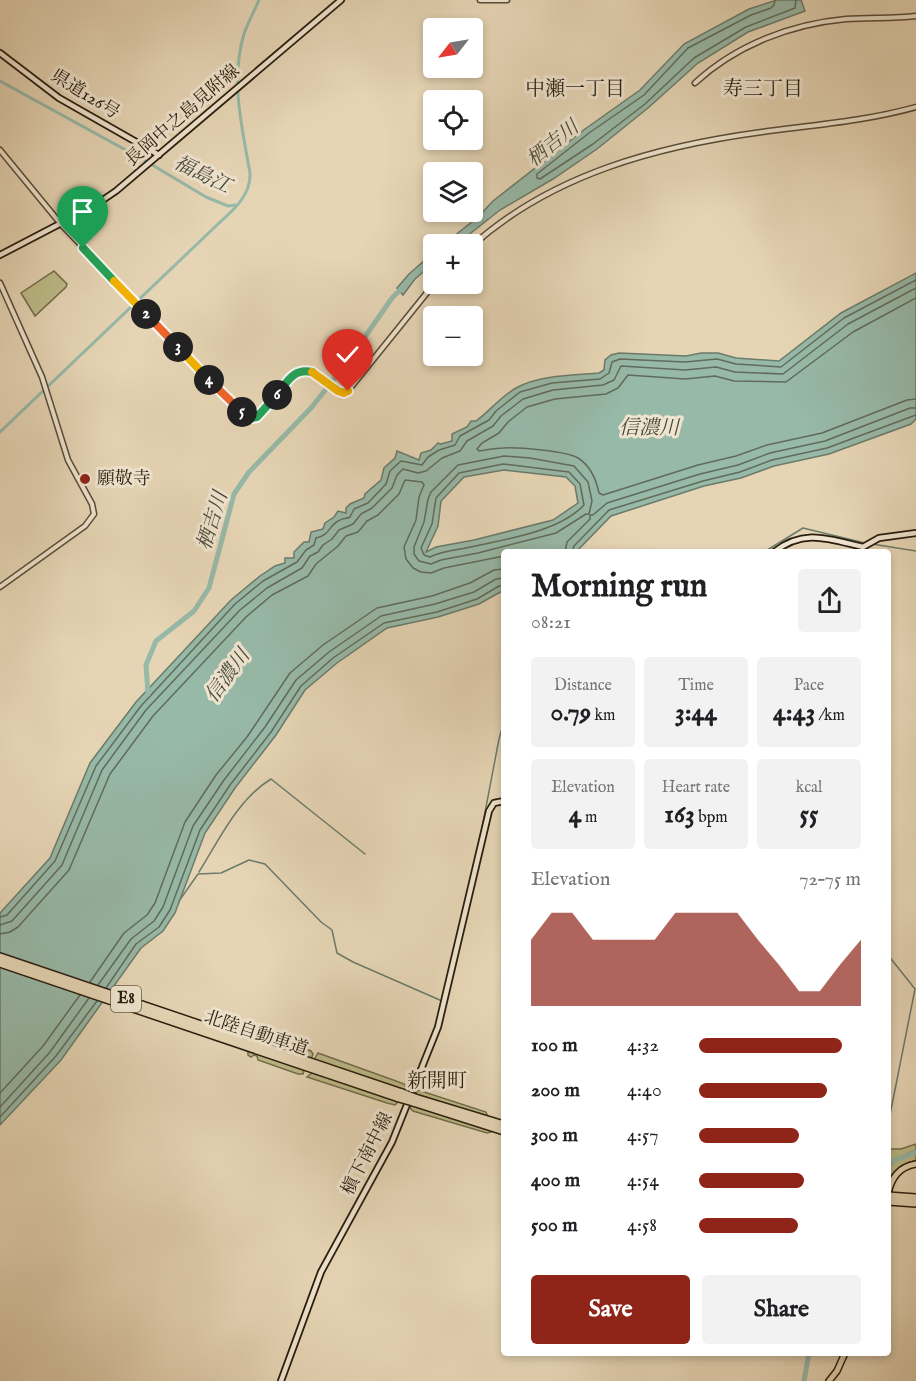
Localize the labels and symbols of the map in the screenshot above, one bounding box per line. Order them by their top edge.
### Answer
north arrow [423,18,483,78]
street label: 長岡中之島見附線 [121,60,245,172]
street label: 県道126号 [46,65,124,125]
district label: 中瀬一丁目 [525,77,625,102]
district label: 寿三丁目 [723,77,803,102]
water label: 栖吉川 [522,114,586,173]
water label: 福島江 [170,151,237,201]
pin [57,186,108,248]
pin: 2 [131,299,161,329]
pin [322,329,373,391]
pin: 3 [163,332,193,362]
pin: 4 [194,365,224,395]
pin: 6 [262,380,292,410]
pin: 5 [227,397,257,427]
water label: 信濃川 [619,416,681,441]
place label: 願敬寺 [97,468,151,491]
marker: 願敬寺 [78,472,92,486]
water label: 栖吉川 [192,487,234,553]
water label: 信濃川 [200,643,257,708]
road number: E8 [111,986,141,1012]
street label: 北陸自動車道 [201,1006,311,1062]
district label: 新開町 [407,1069,467,1094]
street label: 槇下南中線 [337,1109,399,1199]

